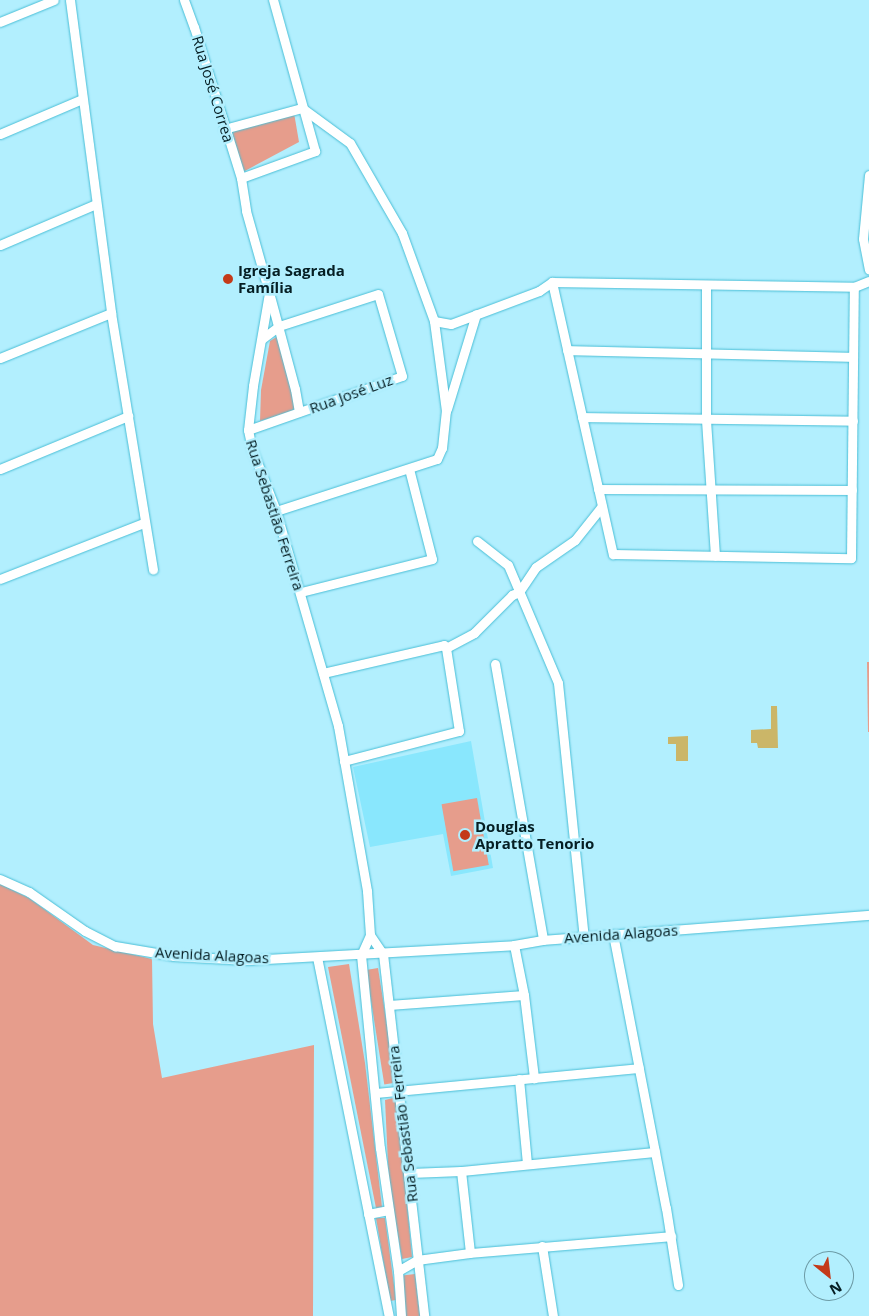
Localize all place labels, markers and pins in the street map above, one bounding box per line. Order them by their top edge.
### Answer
place label: Igreja Sagrada Família [238,261,345,296]
marker: Igreja Sagrada Família [222,273,234,285]
place label: Douglas Apratto Tenorio [475,817,594,852]
marker: Douglas Apratto Tenorio [459,829,471,841]

